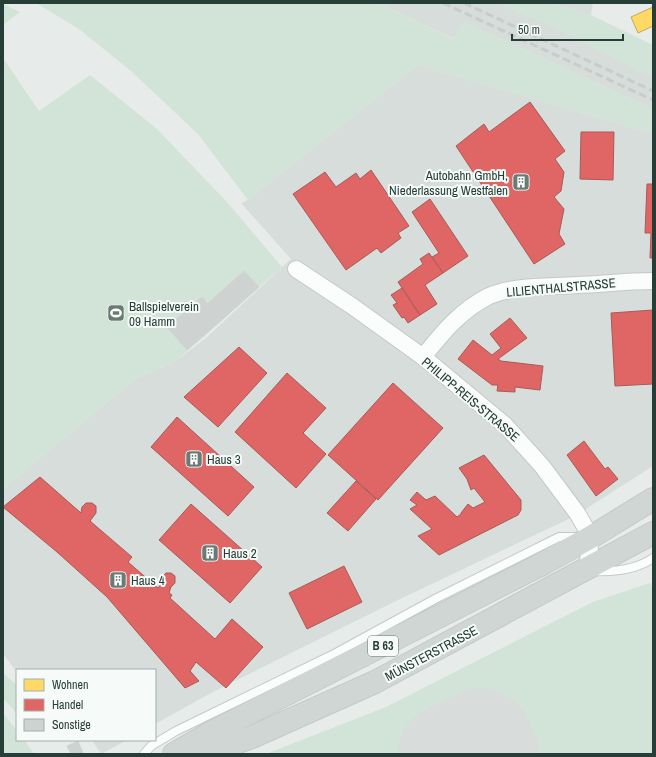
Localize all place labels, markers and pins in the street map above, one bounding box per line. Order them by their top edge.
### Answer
place label: Autobahn GmbH, Niederlassung Westfalen [389,167,508,199]
building icon: Autobahn GmbH, Niederlassung Westfalen [511,172,531,192]
place label: Ballspielverein 09 Hamm [129,298,199,330]
sports icon: Ballspielverein 09 Hamm [106,303,126,323]
building icon: Haus 3 [184,449,204,469]
place label: Haus 3 [207,451,241,468]
building icon: Haus 2 [200,543,220,563]
place label: Haus 2 [223,545,257,562]
building icon: Haus 4 [108,570,128,590]
place label: Haus 4 [131,572,165,589]

